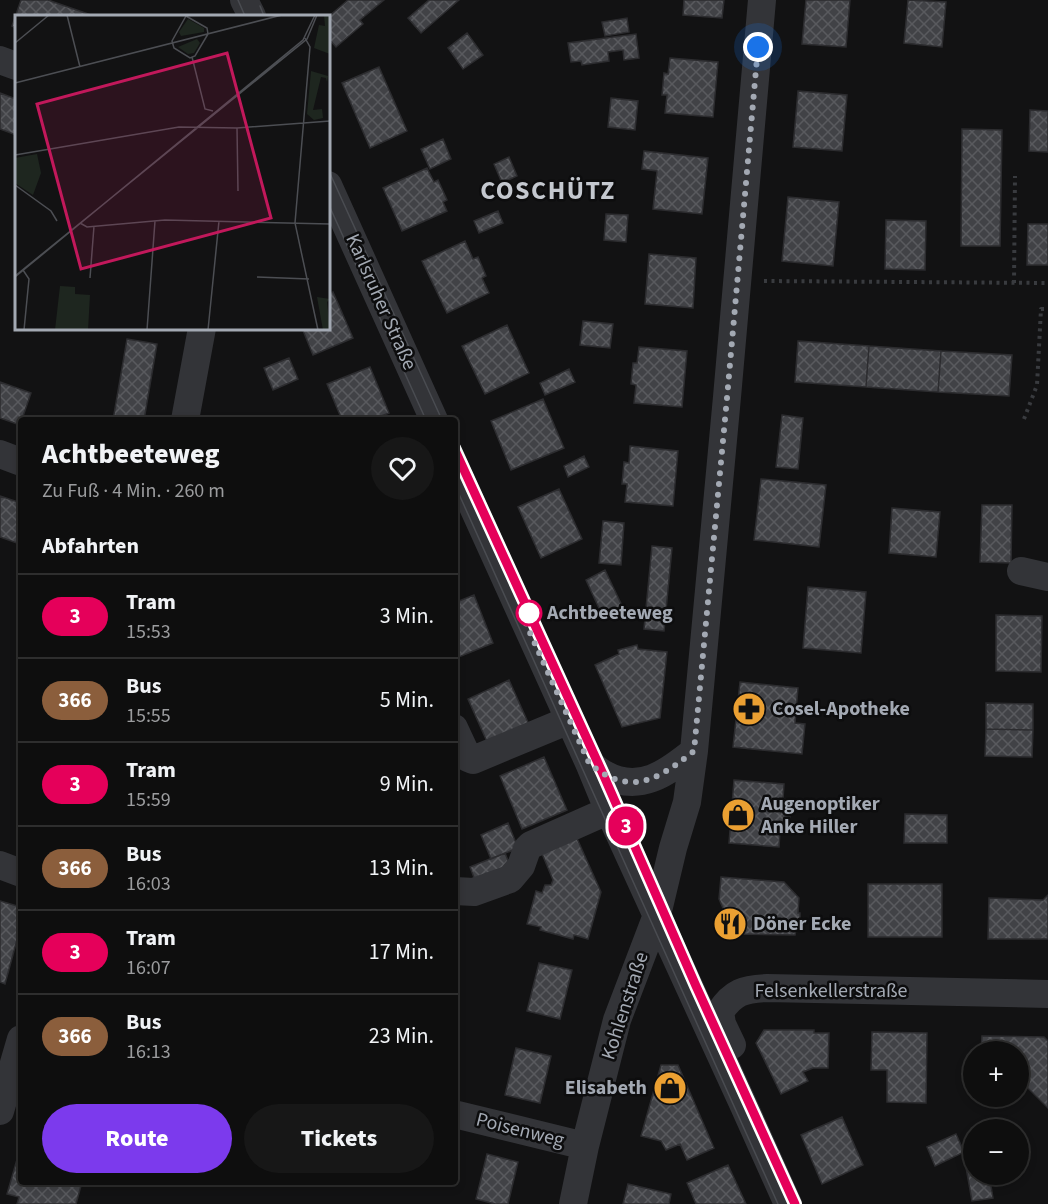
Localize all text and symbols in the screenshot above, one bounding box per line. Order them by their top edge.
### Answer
inset map [15,15,330,330]
your location [743,32,773,62]
district label: COSCHÜTZ [480,172,616,209]
street label: Karlsruher Straße [338,229,424,375]
text: Achtbeeteweg [42,434,220,474]
button: heart [371,437,434,500]
text: Zu Fuß · 4 Min. · 260 m [42,477,225,505]
text: Abfahrten [42,530,139,562]
text: Tram [126,586,176,618]
place label: Achtbeeteweg [546,599,673,627]
text: 3 Min. [380,600,434,632]
marker: Achtbeeteweg [516,600,542,626]
text: 3 [69,601,81,631]
text: 15:53 [126,618,171,646]
text: Bus [126,670,162,702]
text: 5 Min. [380,684,434,716]
text: 366 [58,685,92,715]
pharmacy icon: Cosel-Apotheke [731,691,767,727]
place label: Cosel-Apotheke [772,695,910,723]
text: 15:55 [126,702,171,730]
text: Tram [126,754,176,786]
text: 9 Min. [380,768,434,800]
text: 3 [69,769,81,799]
text: 15:59 [126,786,171,814]
place label: Augenoptiker Anke Hiller [760,790,880,841]
shop icon: Augenoptiker Anke Hiller [720,797,756,833]
line badge: 3 [606,806,646,846]
text: 3 [620,811,632,841]
text: Bus [126,838,162,870]
text: 13 Min. [369,852,434,884]
text: 366 [58,853,92,883]
text: 16:03 [126,870,171,898]
restaurant icon: Döner Ecke [712,906,748,942]
place label: Döner Ecke [753,910,851,938]
text: Tram [126,922,176,954]
text: 17 Min. [369,936,434,968]
text: 3 [69,937,81,967]
street label: Kohlenstraße [594,948,656,1064]
text: 16:07 [126,954,171,982]
street label: Felsenkellerstraße [754,977,908,1005]
text: Bus [126,1006,162,1038]
text: 23 Min. [369,1020,434,1052]
text: 366 [58,1021,92,1051]
text: 16:13 [126,1038,171,1066]
map controls [963,1041,1029,1185]
button: + [963,1041,1029,1107]
shop icon: Elisabeth [652,1070,688,1106]
place label: Elisabeth [565,1074,647,1102]
button: Route [42,1104,232,1173]
button: Tickets [244,1104,434,1173]
street label: Poisenweg [473,1106,567,1154]
button: − [963,1119,1029,1185]

